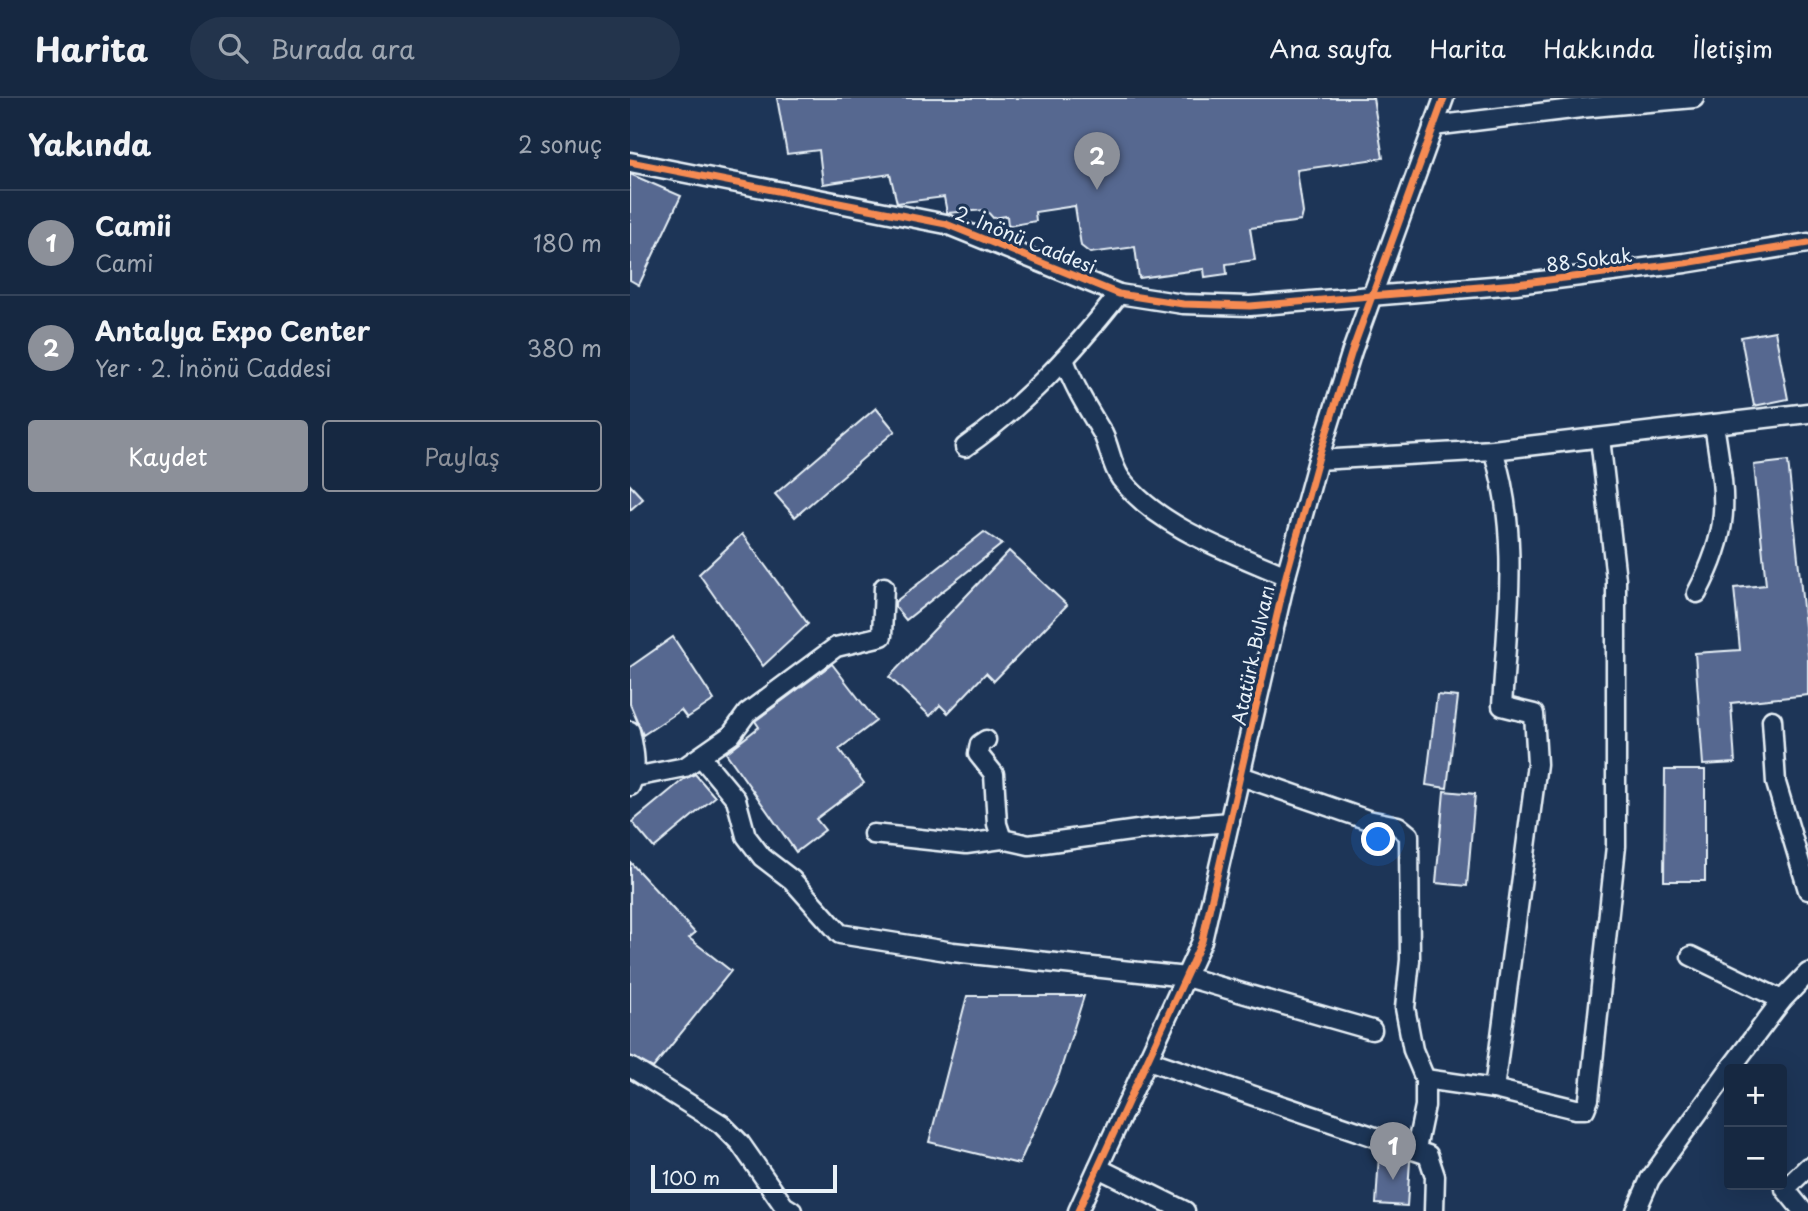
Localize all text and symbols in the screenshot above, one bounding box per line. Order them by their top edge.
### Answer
search box [190,17,680,80]
text: Harita [35,23,148,73]
icon: search [214,29,252,67]
text: Burada ara [270,29,415,68]
text: Ana sayfa [1270,30,1391,66]
text: Harita [1429,30,1506,66]
text: Hakkında [1544,30,1654,66]
text: İletişim [1692,30,1773,66]
text: Yakında [28,121,151,166]
text: 2 sonuç [518,126,602,161]
pin: 2 [1074,132,1120,190]
street label: 2. İnönü Caddesi [951,198,1101,280]
text: Camii [95,206,171,245]
text: 1 [46,225,57,260]
text: 180 m [533,225,602,260]
street label: 88 Sokak [1544,240,1634,278]
text: Cami [95,245,154,280]
text: Antalya Expo Center [95,311,370,350]
text: 2 [43,330,59,365]
text: 380 m [527,330,602,365]
text: Yer · 2. İnönü Caddesi [95,350,332,385]
button: Kaydet [28,420,308,492]
button: Paylaş [322,420,602,492]
street label: Atatürk Bulvarı [1223,582,1281,728]
your location [1361,822,1395,856]
map controls [1724,1064,1787,1190]
button: + [1724,1064,1787,1127]
pin: 1 [1370,1122,1416,1180]
button: − [1724,1127,1787,1190]
scale bar [651,1162,836,1194]
text: 100 m [662,1163,720,1191]

